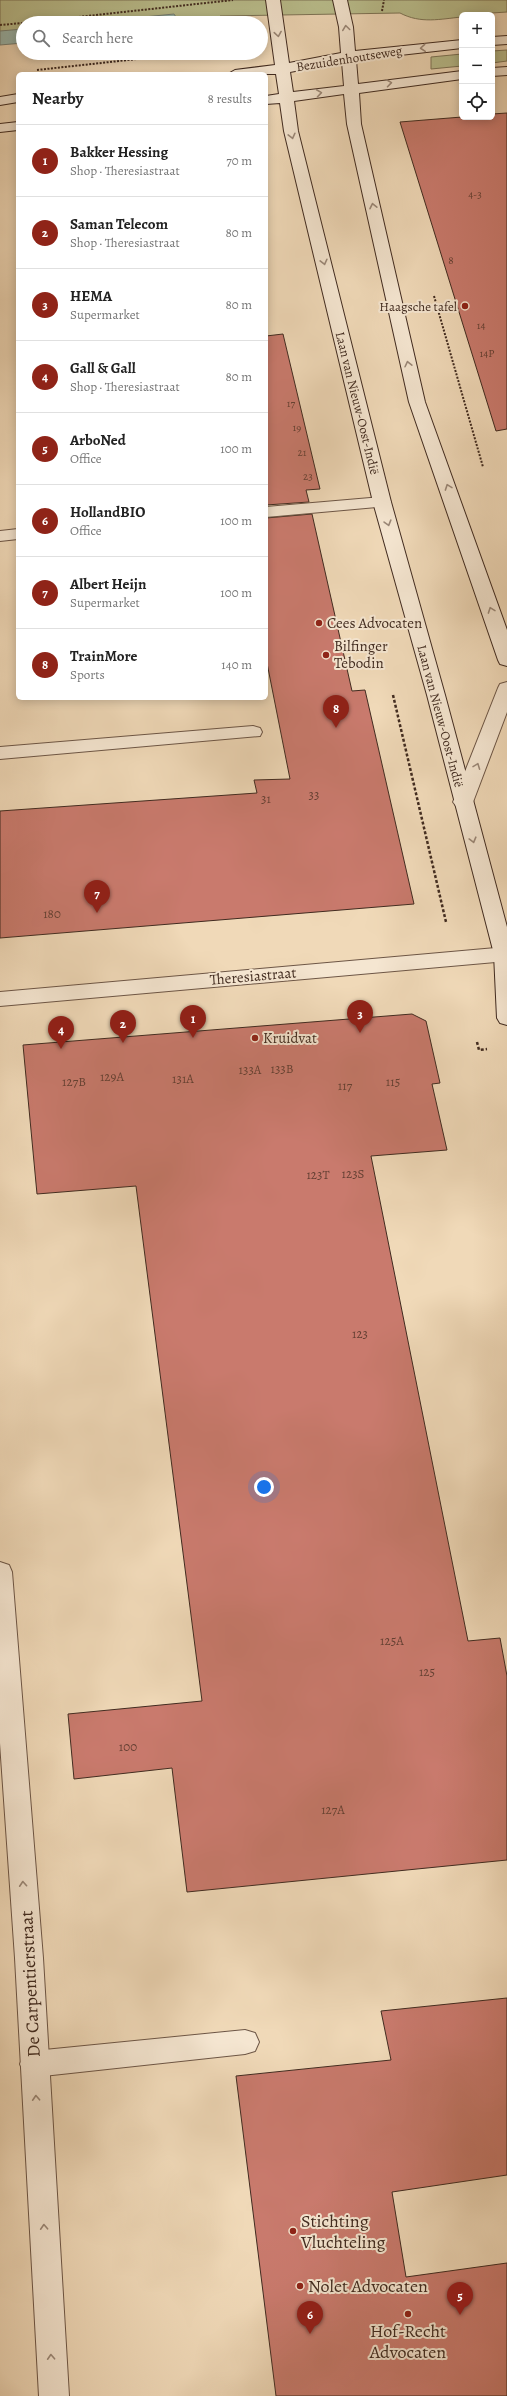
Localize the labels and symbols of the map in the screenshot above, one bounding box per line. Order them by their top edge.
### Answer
one-way arrow [342,25,351,31]
one-way arrow [273,31,282,37]
street label: Bezuidenhoutseweg [295,42,404,75]
one-way arrow [420,43,426,52]
one-way arrow [386,79,392,88]
one-way arrow [316,89,322,98]
one-way arrow [288,133,296,139]
house number: 4-3 [468,187,482,202]
one-way arrow [369,203,378,210]
house number: 8 [448,253,454,268]
one-way arrow [319,259,327,265]
place label: Haagsche tafel [379,298,457,315]
marker: Haagsche tafel [460,301,470,311]
house number: 14 [477,318,485,333]
street label: Laan van Nieuw-Oost-Indië [331,330,384,477]
house number: 14P [480,346,494,361]
one-way arrow [405,361,413,367]
house number: 17 [287,396,296,411]
house number: 19 [293,420,301,435]
house number: 21 [298,445,307,460]
house number: 23 [303,469,313,484]
one-way arrow [444,484,452,491]
one-way arrow [383,519,392,526]
one-way arrow [487,607,496,614]
place label: Cees Advocaten [327,613,422,633]
marker: Cees Advocaten [314,618,324,628]
place label: Bilfinger Tebodin [334,636,388,673]
street label: Laan van Nieuw-Oost-Indië [413,643,468,789]
marker: Bilfinger Tebodin [321,650,331,660]
pin: 8 [323,695,349,728]
one-way arrow [473,762,481,769]
house number: 33 [309,786,319,803]
house number: 31 [261,790,271,807]
one-way arrow [468,836,477,843]
pin: 7 [84,880,110,913]
house number: 180 [43,905,61,922]
street label: Theresiastraat [209,962,297,990]
pin: 3 [347,1000,373,1033]
pin: 1 [180,1005,206,1038]
pin: 2 [110,1010,136,1043]
pin: 4 [48,1016,74,1049]
place label: Kruidvat [263,1028,317,1048]
marker: Kruidvat [250,1033,260,1043]
house number: 133B [270,1060,294,1077]
house number: 133A [239,1061,262,1078]
house number: 129A [100,1068,124,1085]
house number: 131A [172,1070,194,1087]
house number: 127B [62,1073,86,1090]
house number: 115 [386,1073,400,1090]
house number: 117 [338,1077,353,1094]
house number: 123S [342,1165,365,1182]
house number: 123T [306,1166,330,1183]
house number: 123 [352,1325,368,1342]
your location [254,1477,274,1497]
house number: 125A [380,1632,404,1649]
house number: 125 [419,1663,435,1680]
house number: 100 [119,1738,137,1755]
house number: 127A [321,1801,345,1818]
one-way arrow [19,1881,28,1887]
street label: De Carpentierstraat [14,1910,46,2058]
one-way arrow [32,2094,41,2101]
place label: Stichting Vluchteling [300,2209,386,2254]
one-way arrow [40,2224,48,2230]
marker: Stichting Vluchteling [288,2226,298,2236]
place label: Nolet Advocaten [308,2274,428,2298]
marker: Nolet Advocaten [295,2281,305,2291]
pin: 5 [447,2282,473,2315]
pin: 6 [297,2301,323,2334]
marker: Hof-Recht Advocaten [403,2309,413,2319]
place label: Hof-Recht Advocaten [369,2319,446,2364]
one-way arrow [47,2354,56,2360]

